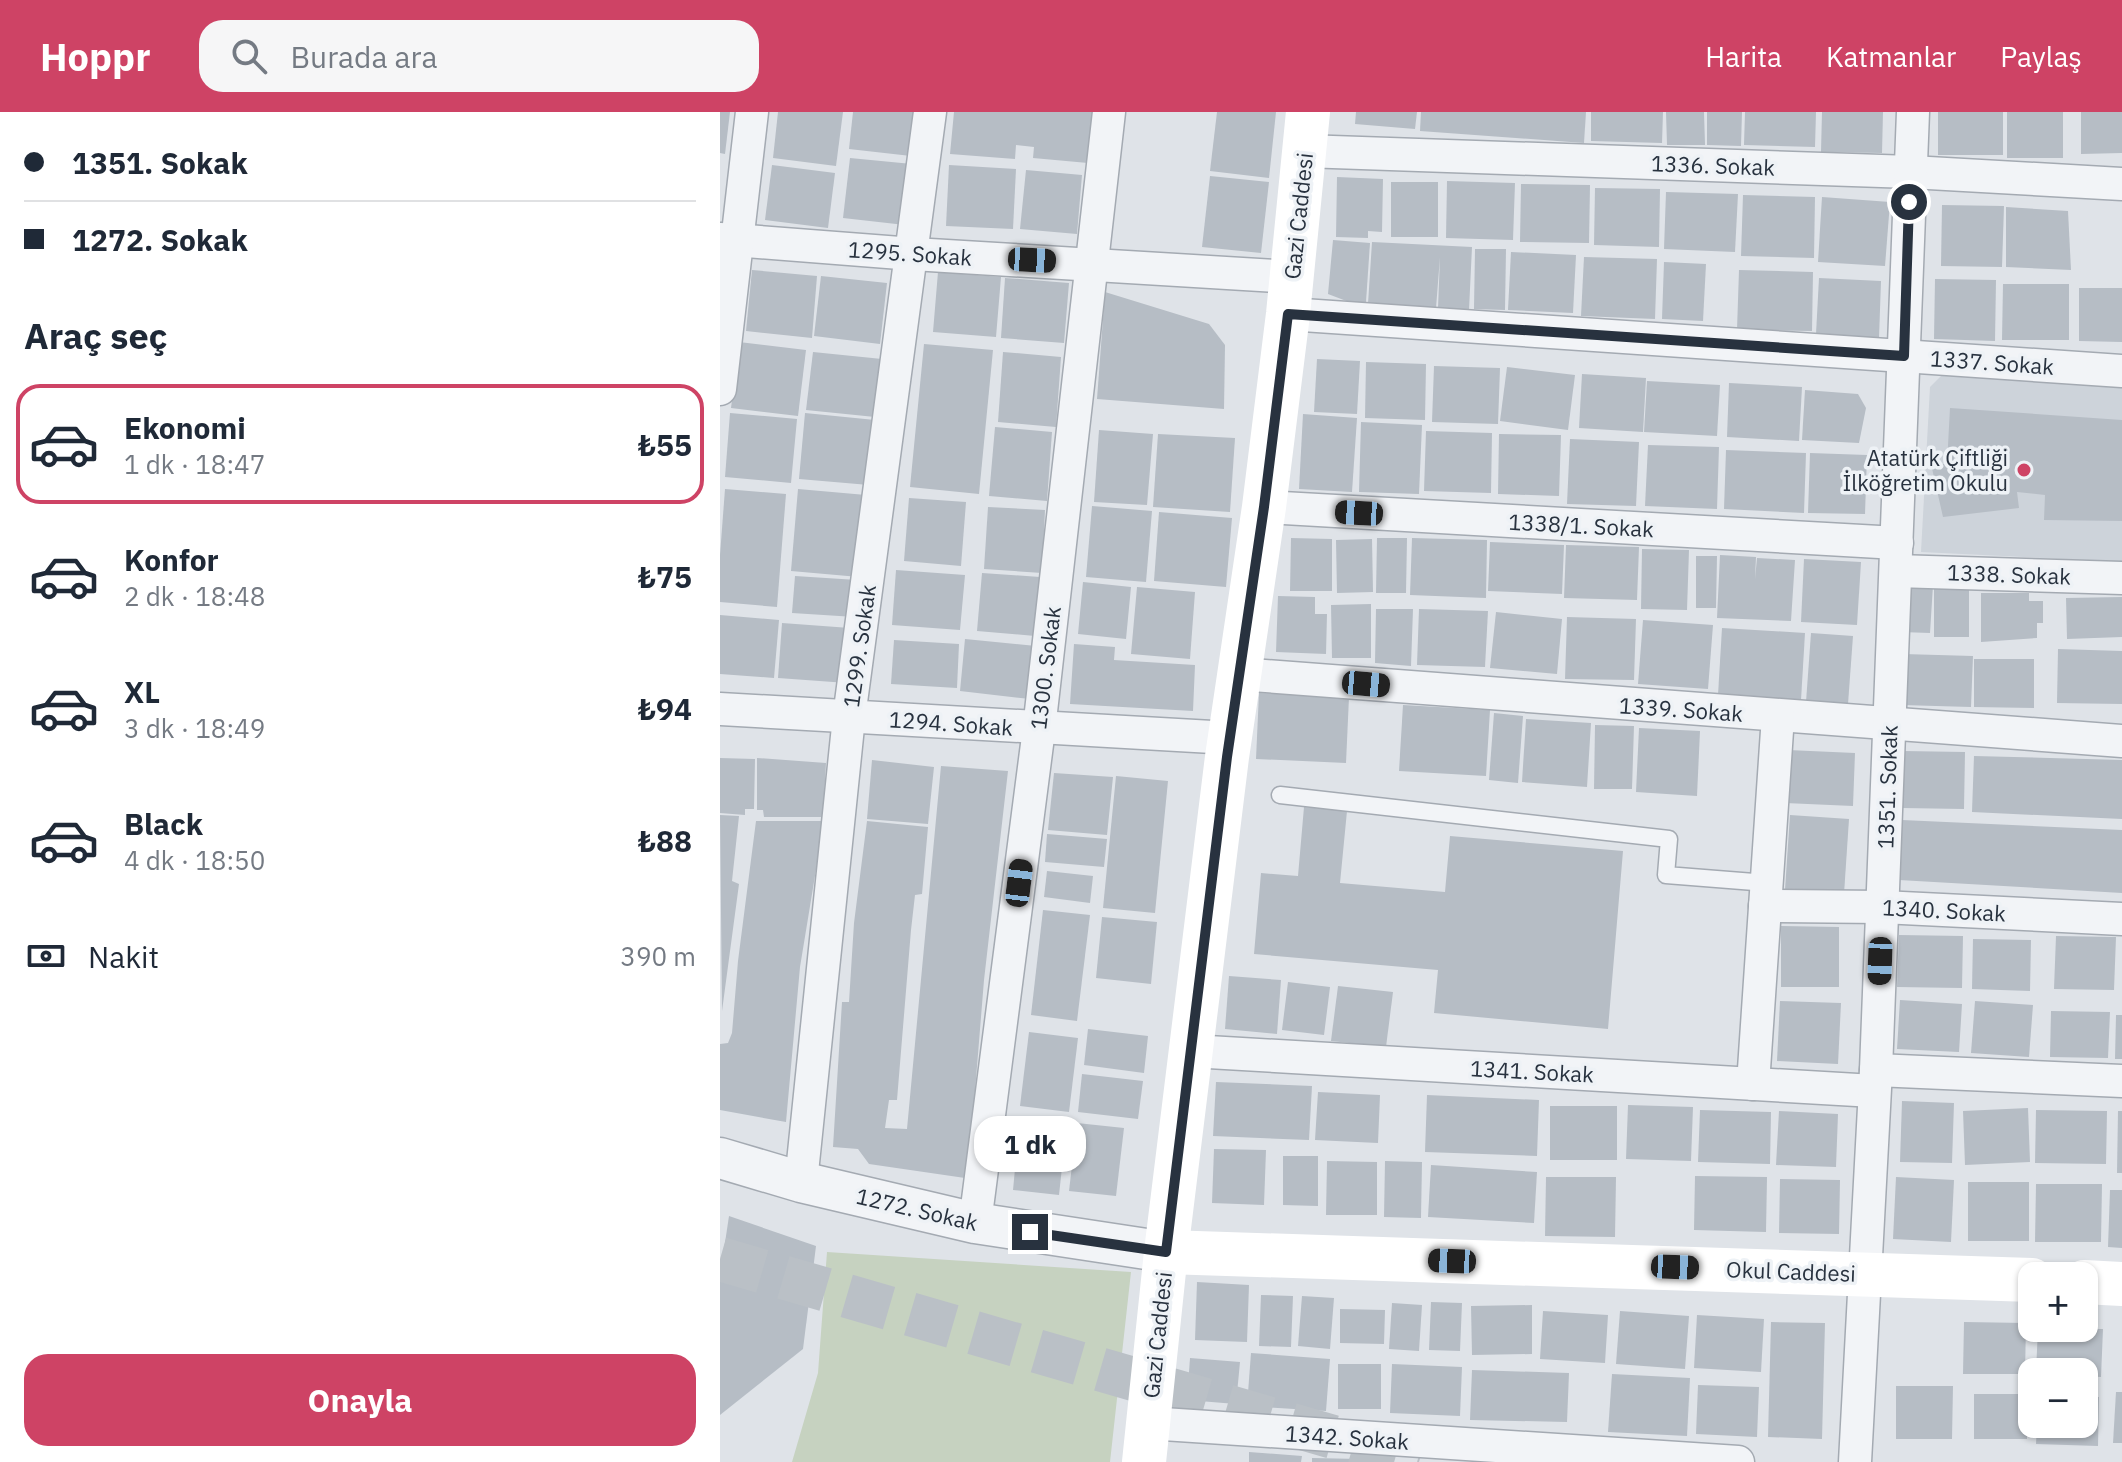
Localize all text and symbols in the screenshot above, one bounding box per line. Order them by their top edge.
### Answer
search box [199,20,759,92]
text: Hoppr [40,32,151,81]
icon: search [227,34,271,78]
text: Burada ara [291,37,438,76]
text: Harita [1705,38,1782,75]
text: Katmanlar [1826,38,1956,75]
text: Paylaş [2000,38,2082,75]
text: 1351. Sokak [72,143,248,182]
street label: 1336. Sokak [1651,148,1776,182]
street label: Gazi Caddesi [1277,151,1319,281]
route start [1891,184,1927,220]
text: 1272. Sokak [72,220,248,259]
street label: 1295. Sokak [847,234,973,272]
car [1007,247,1057,273]
text: Araç seç [24,312,167,359]
street label: 1337. Sokak [1929,343,2055,381]
icon: car [28,408,100,480]
text: Ekonomi [124,408,246,447]
text: ₺55 [638,425,692,464]
place label: Atatürk Çiftliği İlköğretim Okulu [1842,443,2008,497]
text: 1 dk · 18:47 [124,447,265,481]
marker: Atatürk Çiftliği İlköğretim Okulu [2015,461,2033,479]
car [1334,500,1384,526]
street label: 1338/1. Sokak [1508,507,1655,543]
icon: car [28,540,100,612]
text: Konfor [124,540,219,579]
text: ₺75 [638,557,692,596]
street label: 1338. Sokak [1947,557,2072,591]
text: 2 dk · 18:48 [124,579,265,613]
street label: 1299. Sokak [836,582,882,709]
street label: 1300. Sokak [1023,604,1067,731]
car [1341,670,1391,698]
icon: car [28,672,100,744]
text: XL [124,672,160,711]
text: ₺94 [638,689,692,728]
street label: 1339. Sokak [1618,690,1744,728]
street label: 1294. Sokak [888,704,1014,742]
text: 3 dk · 18:49 [124,711,265,745]
street label: 1351. Sokak [1870,724,1904,849]
icon: car [28,804,100,876]
text: Black [124,804,203,843]
text: ₺88 [638,821,692,860]
text: 4 dk · 18:50 [124,843,265,877]
car [1004,858,1034,908]
street label: 1340. Sokak [1881,892,2007,928]
icon: cash [24,934,68,978]
text: Nakit [88,937,159,976]
car [1867,937,1893,985]
text: 390 m [620,939,696,973]
street label: 1341. Sokak [1469,1053,1595,1089]
callout: 1 dk [974,1116,1086,1172]
text: 1 dk [1004,1127,1056,1161]
street label: 1272. Sokak [853,1181,981,1237]
route end [1012,1214,1048,1250]
car [1428,1248,1476,1274]
car [1651,1254,1699,1280]
street label: Okul Caddesi [1726,1254,1856,1288]
map controls [2018,1262,2098,1438]
button: + [2018,1262,2098,1342]
street label: Gazi Caddesi [1136,1270,1178,1400]
button: Onayla [24,1354,696,1446]
button: − [2018,1358,2098,1438]
street label: 1342. Sokak [1284,1418,1410,1456]

